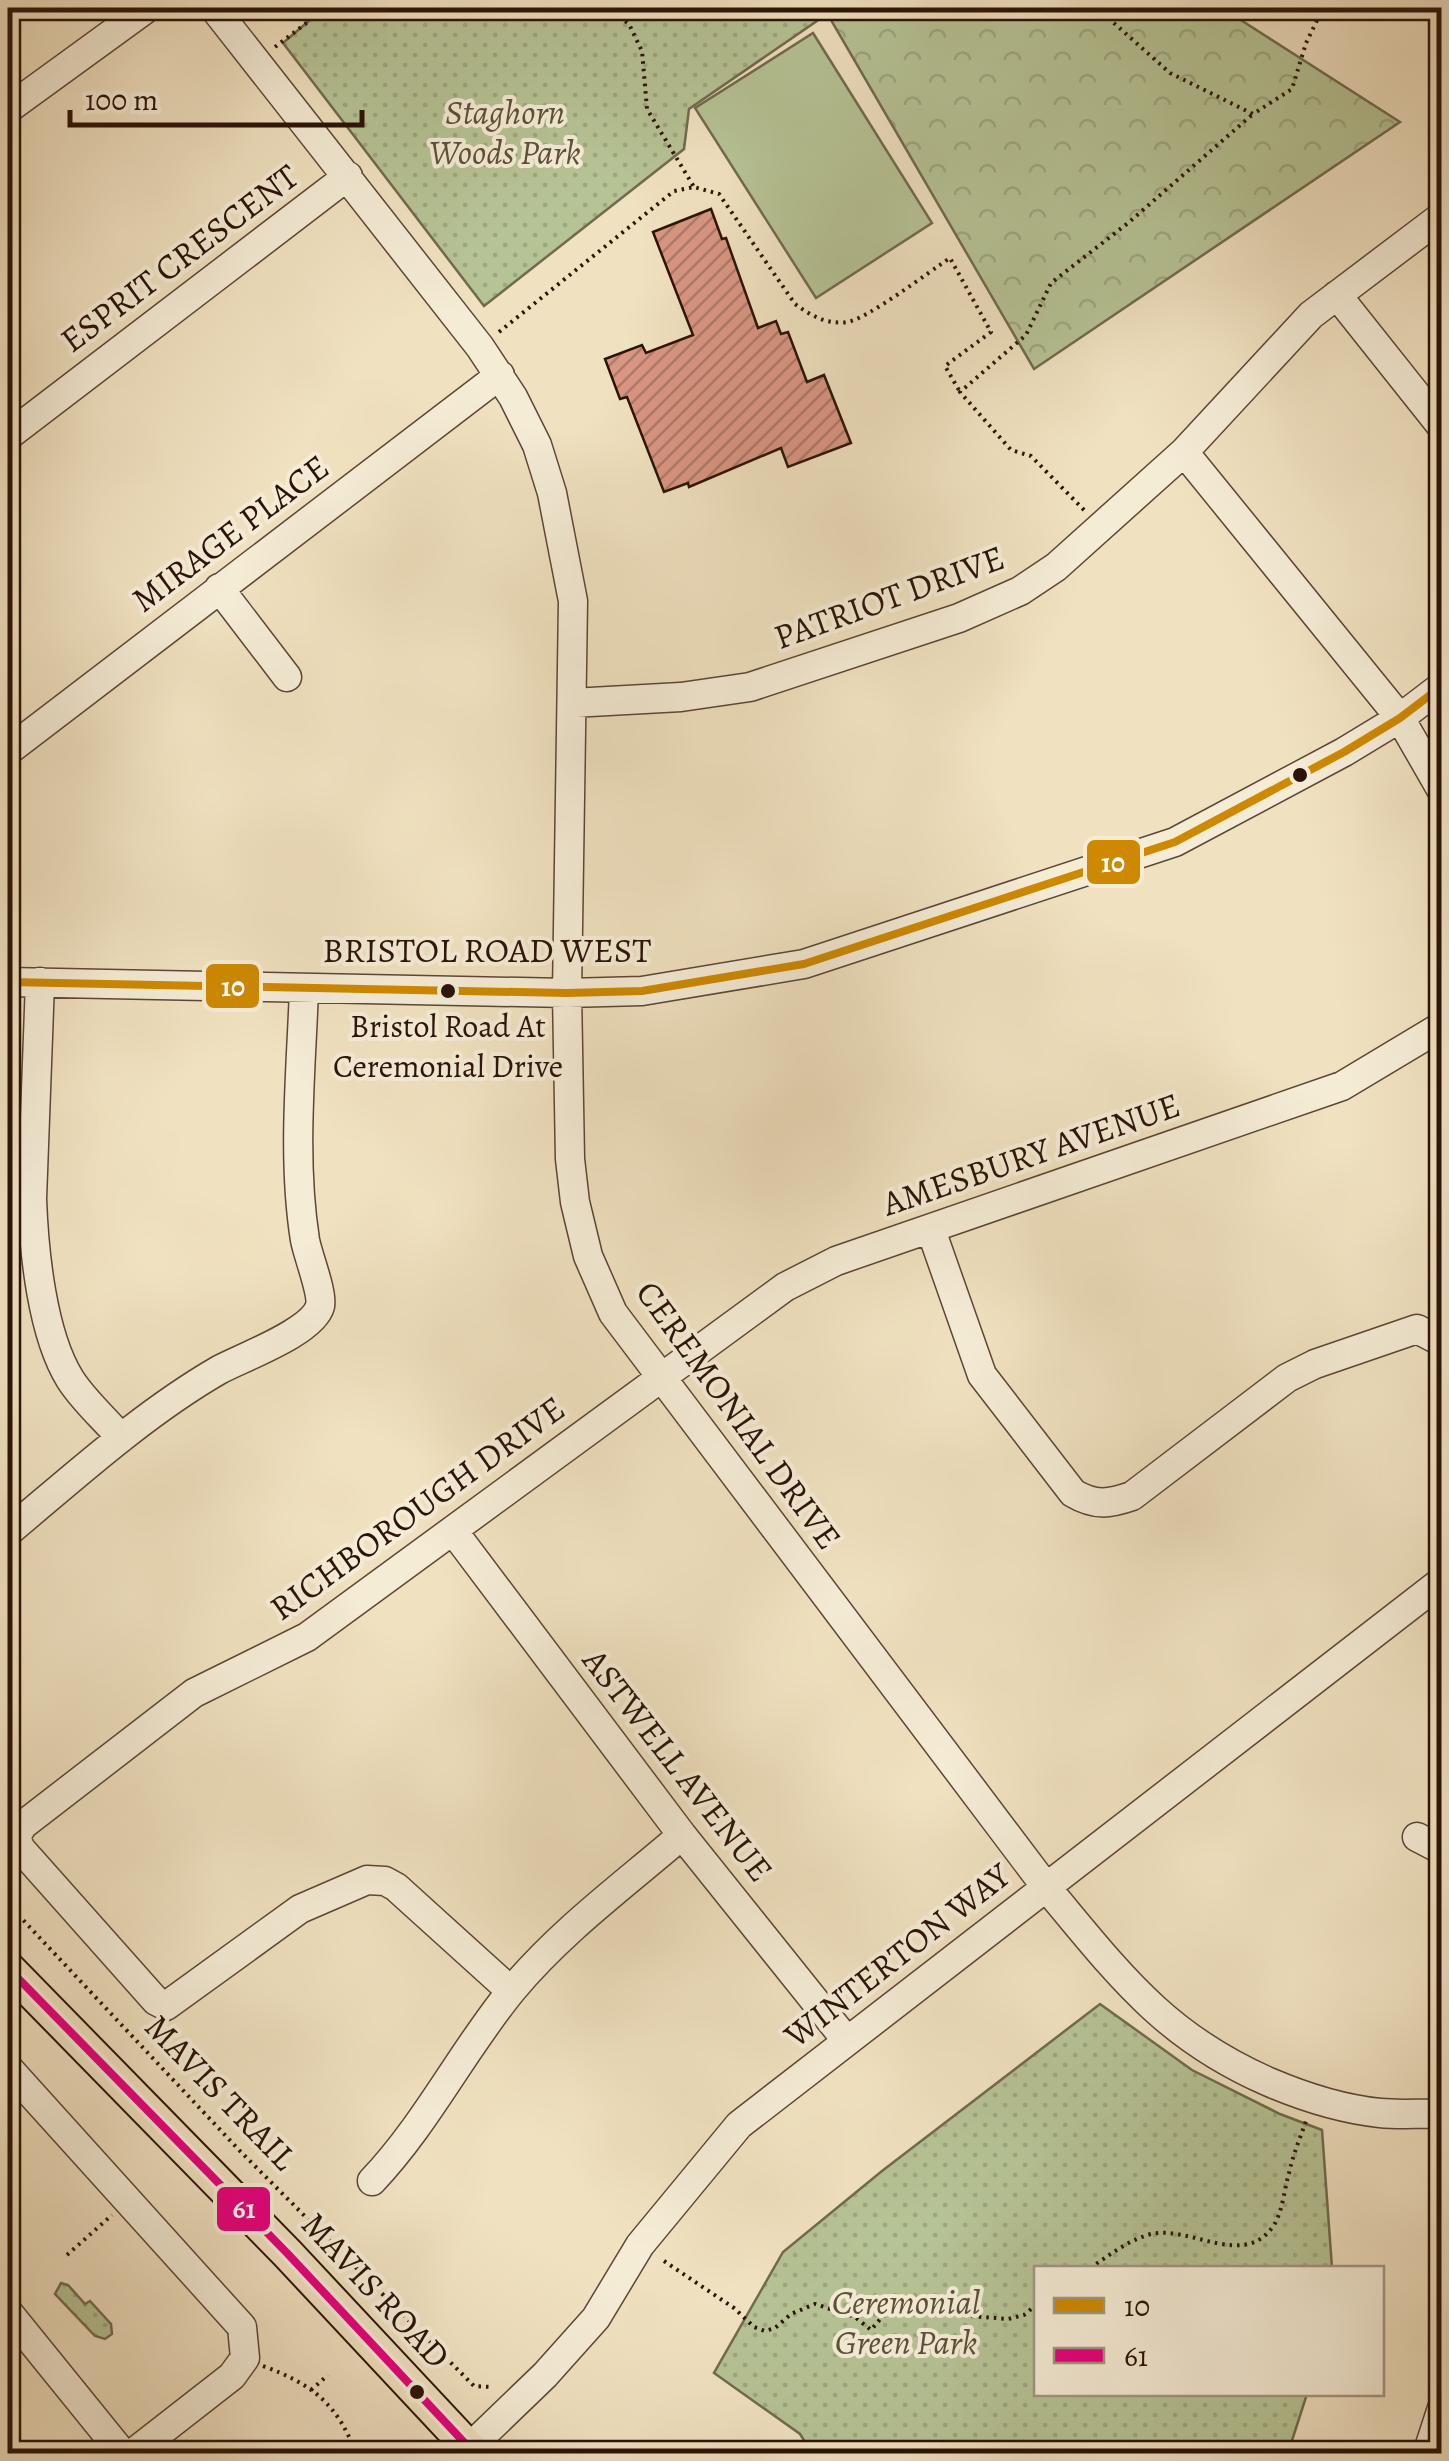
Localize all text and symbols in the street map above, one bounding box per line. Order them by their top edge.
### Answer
scale bar [70,65,362,127]
text: 100 m [85,80,158,120]
park label: Staghorn Woods Park [429,88,581,176]
street label: ESPRIT CRESCENT [50,153,308,363]
street label: MIRAGE PLACE [122,443,338,623]
street label: PATRIOT DRIVE [767,533,1011,661]
unlabelled marker [1290,765,1310,785]
line badge: 10 [1085,838,1142,886]
text: 10 [1101,844,1125,882]
street label: BRISTOL ROAD WEST [323,926,651,974]
line badge: 10 [204,962,261,1010]
text: 10 [221,968,245,1006]
marker: Bristol Road At Ceremonial Drive [438,981,458,1001]
place label: Bristol Road At Ceremonial Drive [333,1004,563,1088]
street label: AMESBURY AVENUE [875,1081,1186,1228]
street label: CEREMONIAL DRIVE [625,1271,853,1559]
street label: RICHBOROUGH DRIVE [260,1385,574,1631]
street label: ASTWELL AVENUE [571,1638,784,1892]
street label: WINTERTON WAY [773,1851,1021,2059]
street label: MAVIS TRAIL [134,2004,308,2181]
line badge: 61 [215,2185,272,2233]
text: 61 [232,2190,256,2228]
street label: MAVIS ROAD [291,2201,461,2379]
legend [1034,2266,1384,2396]
park label: Ceremonial Green Park [832,2278,981,2366]
text: 10 [1124,2286,1150,2326]
text: 61 [1124,2336,1148,2376]
unlabelled marker [407,2382,427,2402]

